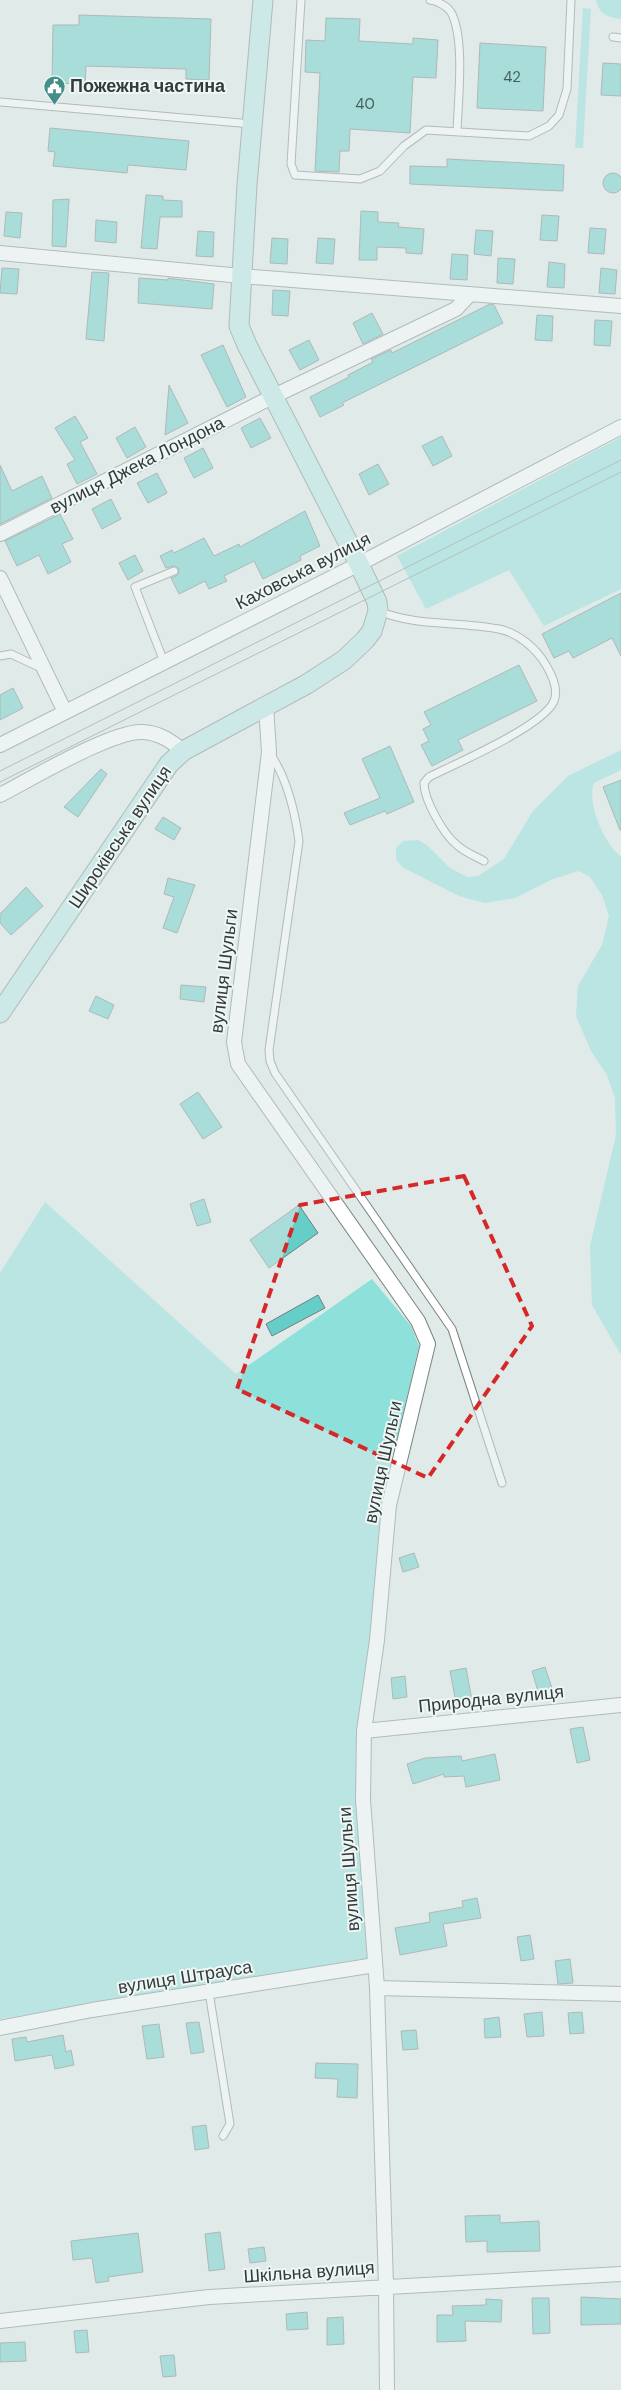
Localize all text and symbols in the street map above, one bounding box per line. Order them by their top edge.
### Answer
house number: 42 [503,67,521,87]
public building icon: Пожежна частина [42,74,66,105]
place label: Пожежна частина [70,74,226,98]
house number: 40 [355,94,375,114]
street label: вулиця Джека Лондона [46,410,229,519]
street label: Каховська вулиця [231,527,375,615]
street label: Широківська вулиця [63,761,177,913]
street label: вулиця Шульги [204,908,244,1034]
street label: вулиця Шульги [358,1398,408,1526]
street label: Природна вулиця [417,1679,565,1719]
street label: вулиця Шульги [333,1806,365,1932]
street label: вулиця Штрауса [116,1954,255,1999]
street label: Шкільна вулиця [243,2255,375,2289]

